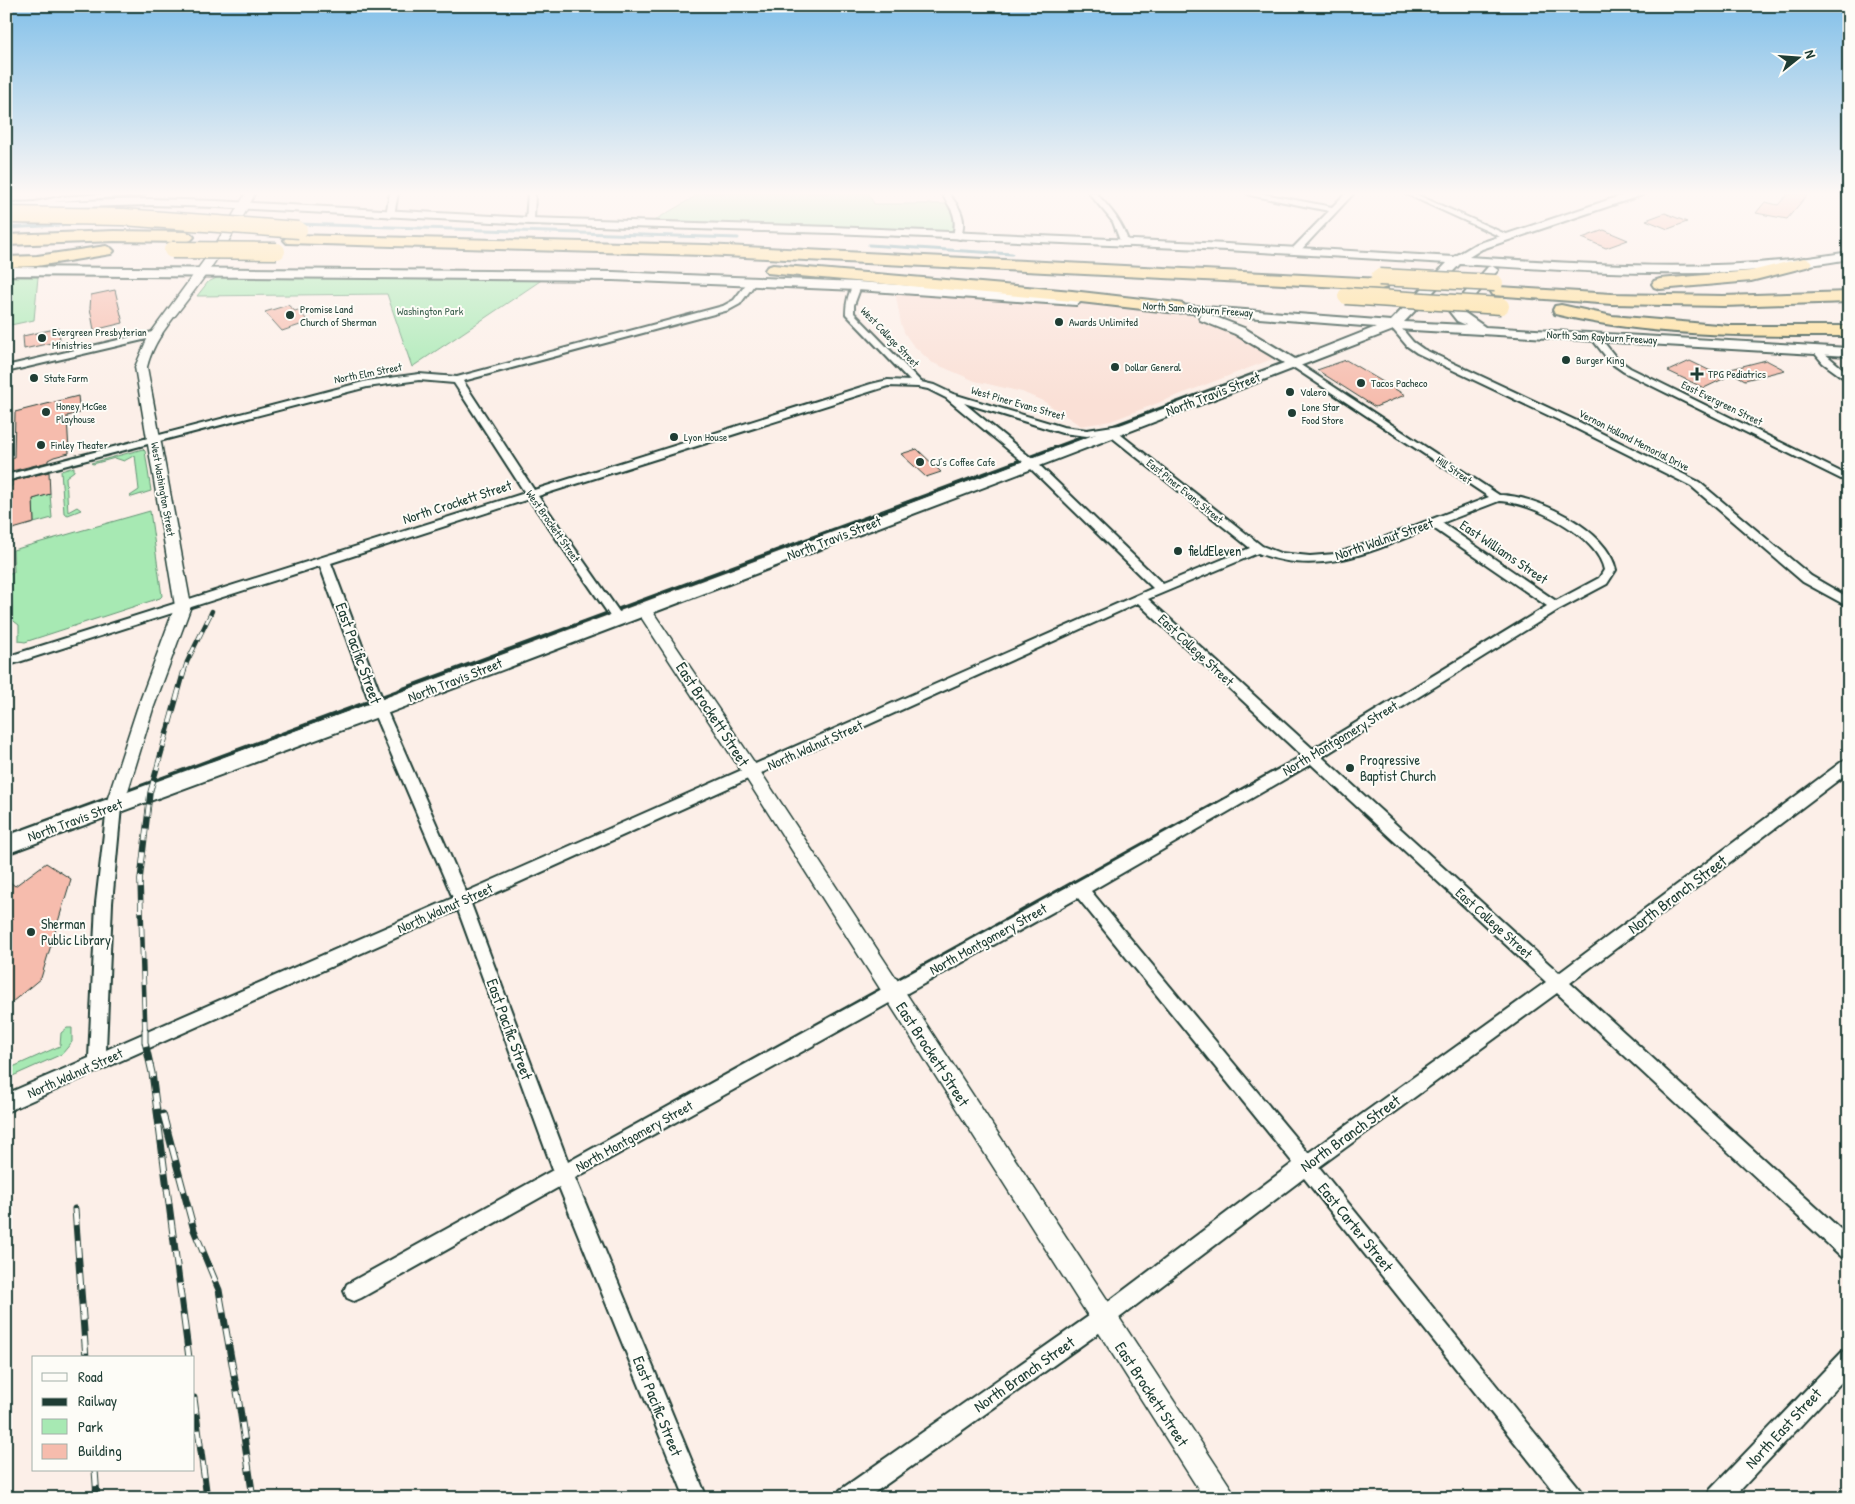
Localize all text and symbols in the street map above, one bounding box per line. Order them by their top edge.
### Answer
north arrow [1772,32,1822,82]
text: N [1801,48,1821,61]
street label: North Sam Rayburn Freeway [1142,298,1254,320]
place label: Promise Land Church of Sherman [300,302,377,329]
park label: Washington Park [397,304,464,318]
street label: West College Street [858,304,923,370]
marker: Promise Land Church of Sherman [284,309,296,321]
place label: Awards Unlimited [1069,315,1139,329]
marker: Awards Unlimited [1053,316,1065,328]
place label: Evergreen Presbyterian Ministries [52,325,147,352]
street label: North Sam Rayburn Freeway [1546,327,1658,347]
marker: Evergreen Presbyterian Ministries [36,332,48,344]
place label: Burger King [1576,353,1624,367]
marker: Burger King [1560,354,1572,366]
street label: North Elm Street [333,360,403,386]
place label: Dollar General [1125,360,1181,374]
marker: Dollar General [1109,361,1121,373]
street label: North Travis Street [1163,367,1263,420]
marker: TPG Pediatrics [1690,367,1704,381]
place label: TPG Pediatrics [1708,367,1766,381]
place label: State Farm [44,371,89,385]
marker: State Farm [28,372,40,384]
place label: Tacos Pacheco [1371,376,1428,390]
marker: Tacos Pacheco [1355,377,1367,389]
street label: East Evergreen Street [1679,377,1765,429]
street label: West Piner Evans Street [970,383,1067,423]
place label: Valero [1300,385,1327,399]
marker: Valero [1284,386,1296,398]
place label: Honey McGee Playhouse [56,399,108,426]
place label: Lone Star Food Store [1301,400,1344,427]
marker: Honey McGee Playhouse [40,406,52,418]
street label: Vernon Holland Memorial Drive [1576,406,1692,474]
marker: Lone Star Food Store [1286,407,1298,419]
place label: Lyon House [684,430,728,444]
marker: Lyon House [668,431,680,443]
place label: Finley Theater [50,438,109,452]
marker: Finley Theater [35,439,47,451]
street label: West Washington Street [148,441,178,537]
street label: Hill Street [1433,453,1475,487]
place label: CJ’s Coffee Cafe [930,455,996,469]
marker: CJ’s Coffee Cafe [914,456,926,468]
street label: East Piner Evans Street [1144,456,1226,526]
street label: North Crockett Street [400,475,514,528]
street label: West Brockett Street [523,487,583,565]
street label: North Travis Street [784,511,884,564]
street label: North Walnut Street [1332,513,1436,564]
street label: East Williams Street [1457,515,1552,588]
place label: fieldEleven [1188,541,1241,560]
marker: fieldEleven [1172,545,1184,557]
street label: East Pacific Street [331,599,388,707]
street label: East College Street [1153,609,1239,691]
street label: North Travis Street [405,653,505,706]
street label: East Brockett Street [671,657,755,771]
street label: North Montgomery Street [1278,695,1402,780]
street label: North Walnut Street [764,715,866,774]
place label: Progressive Baptist Church [1360,750,1436,786]
marker: Progressive Baptist Church [1344,762,1356,774]
street label: North Travis Street [25,793,125,846]
street label: North Branch Street [1623,849,1731,938]
street label: North Walnut Street [394,878,496,937]
street label: East College Street [1451,883,1537,963]
street label: North Montgomery Street [926,898,1051,980]
place label: Sherman Public Library [41,914,111,950]
marker: Sherman Public Library [25,926,37,938]
street label: East Pacific Street [482,975,539,1083]
street label: East Brockett Street [891,997,975,1111]
street label: North Walnut Street [24,1043,126,1102]
street label: North Branch Street [1296,1089,1405,1177]
street label: North Montgomery Street [572,1095,697,1177]
street label: East Carter Street [1313,1178,1399,1277]
street label: North Branch Street [969,1331,1079,1417]
street label: East Brockett Street [1110,1337,1194,1451]
street label: East Pacific Street [628,1353,688,1460]
legend [32,1356,195,1472]
text: Road [78,1366,103,1387]
street label: North East Street [1740,1382,1826,1473]
text: Railway [78,1390,117,1411]
text: Park [78,1416,103,1437]
text: Building [78,1440,122,1461]

